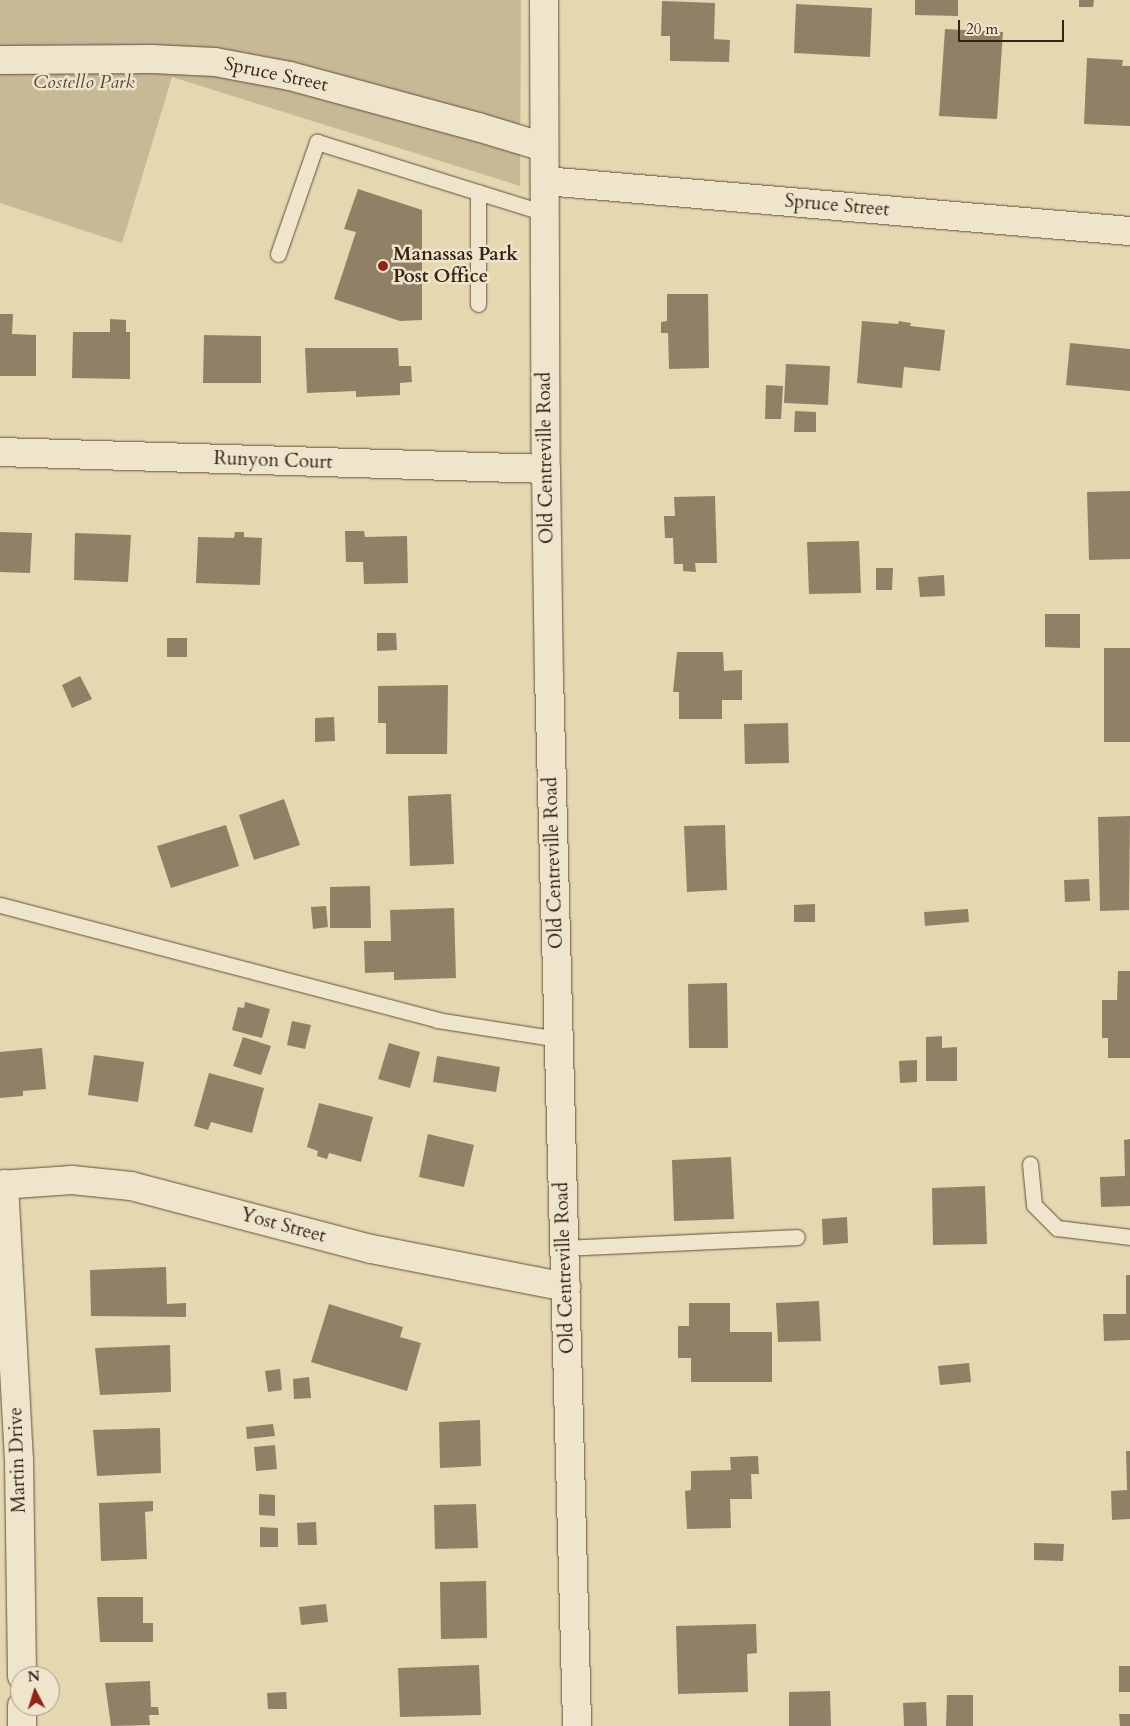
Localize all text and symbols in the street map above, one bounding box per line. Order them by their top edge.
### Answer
scale bar [960,10,1066,42]
text: 20 m [966,19,998,39]
street label: Spruce Street [222,53,330,97]
park label: Costello Park [33,72,135,94]
street label: Spruce Street [784,190,890,222]
place label: Manassas Park Post Office [393,244,518,288]
marker: Manassas Park Post Office [377,260,389,272]
street label: Old Centreville Road [533,372,559,544]
street label: Runyon Court [213,448,333,474]
street label: Old Centreville Road [540,777,568,949]
street label: Old Centreville Road [551,1182,579,1354]
street label: Yost Street [238,1204,328,1248]
street label: Martin Drive [5,1407,31,1513]
north arrow [10,1666,60,1716]
text: N [27,1667,41,1687]

